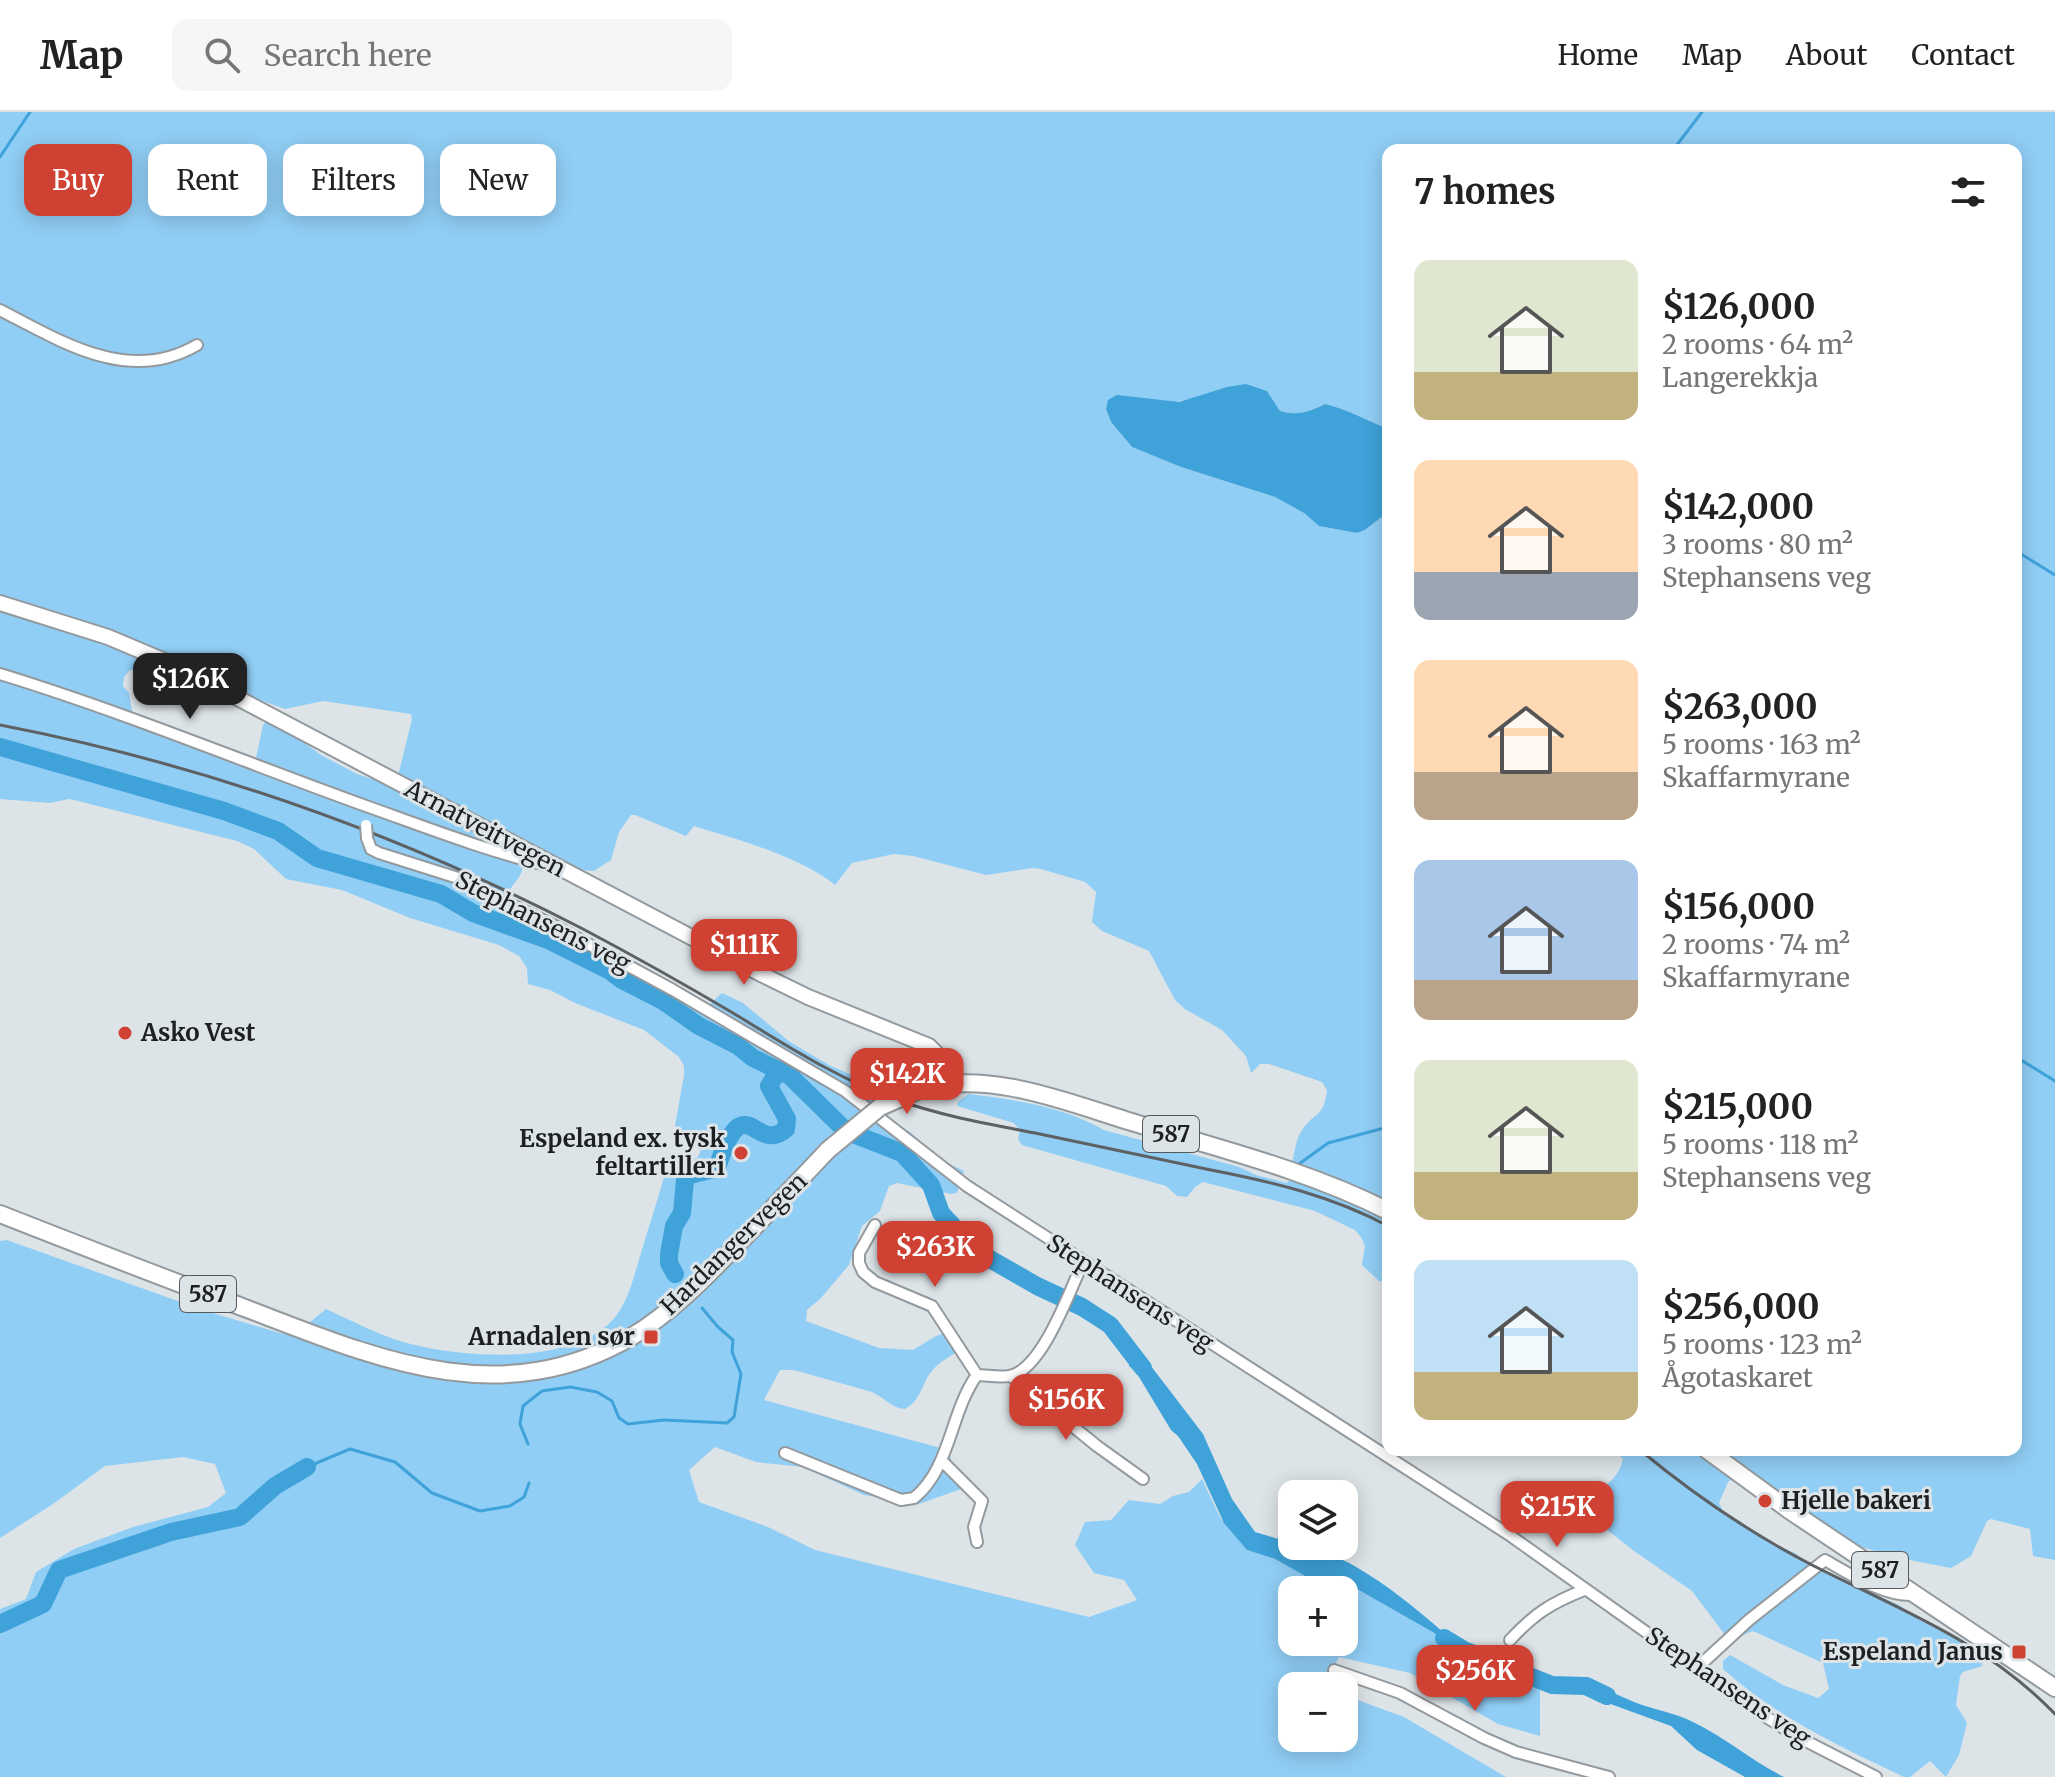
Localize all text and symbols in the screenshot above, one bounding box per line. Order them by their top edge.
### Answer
search box [172,19,732,91]
text: Map [40,32,124,79]
icon: search [200,33,244,77]
text: Search here [264,36,432,74]
text: Home [1557,37,1638,73]
text: Map [1682,37,1742,73]
text: About [1786,37,1867,73]
text: Contact [1911,37,2015,73]
chip: Buy [24,144,132,216]
chip: Rent [148,144,267,216]
chip: Filters [283,144,424,216]
chip: New [440,144,556,216]
icon: filters [1946,170,1990,214]
text: 7 homes [1414,171,1556,213]
text: $126,000 [1662,286,1815,328]
icon: home [1478,292,1574,388]
text: 2 rooms · 64 m² [1662,328,1853,361]
text: Langerekkja [1662,361,1818,394]
text: $142,000 [1662,486,1814,528]
icon: home [1478,492,1574,588]
text: 3 rooms · 80 m² [1662,528,1853,561]
text: Stephansens veg [1662,561,1871,594]
pin: $126K [134,653,246,721]
text: $126K [151,662,229,695]
text: $263,000 [1662,686,1818,728]
icon: home [1478,692,1574,788]
text: 5 rooms · 163 m² [1662,728,1861,761]
text: Skaffarmyrane [1662,761,1850,794]
street label: Arnatveitvegen [399,773,571,884]
street label: Stephansens veg [450,864,637,979]
text: $156,000 [1662,886,1815,928]
icon: home [1478,892,1574,988]
pin: $111K [688,919,800,987]
text: $111K [709,928,779,961]
text: 2 rooms · 74 m² [1662,928,1850,961]
text: Skaffarmyrane [1662,961,1850,994]
place label: Asko Vest [140,1017,256,1048]
marker: Asko Vest [116,1024,134,1042]
pin: $142K [851,1048,963,1116]
text: $142K [868,1057,946,1090]
text: $215,000 [1662,1086,1813,1128]
icon: home [1478,1092,1574,1188]
road number: 587 [1143,1116,1199,1152]
place label: Espeland ex. tysk feltartilleri [519,1123,725,1182]
text: 5 rooms · 118 m² [1662,1128,1858,1161]
marker: Espeland ex. tysk feltartilleri [732,1144,750,1162]
text: Stephansens veg [1662,1161,1871,1194]
street label: Hardangervegen [654,1166,814,1322]
pin: $263K [879,1221,991,1289]
street label: Stephansens veg [1041,1227,1220,1358]
text: $263K [895,1230,975,1263]
road number: 587 [180,1276,236,1312]
text: $256,000 [1662,1286,1820,1328]
icon: home [1478,1292,1574,1388]
place label: Arnadalen sør [467,1321,635,1352]
marker: Arnadalen sør [642,1328,660,1346]
text: 5 rooms · 123 m² [1662,1328,1862,1361]
text: Ågotaskaret [1662,1361,1813,1394]
pin: $156K [1010,1374,1122,1442]
text: $156K [1027,1383,1105,1416]
map controls [1278,1480,1358,1752]
button: layers [1278,1480,1358,1560]
pin: $215K [1501,1481,1613,1549]
place label: Hjelle bakeri [1781,1485,1931,1516]
text: $215K [1519,1490,1595,1523]
marker: Hjelle bakeri [1756,1492,1774,1510]
road number: 587 [1852,1552,1908,1588]
button: + [1278,1576,1358,1656]
street label: Stephansens veg [1640,1620,1817,1754]
place label: Espeland Janus [1823,1636,2003,1667]
marker: Espeland Janus [2010,1643,2028,1661]
pin: $256K [1419,1645,1531,1713]
text: $256K [1434,1654,1516,1687]
button: − [1278,1672,1358,1752]

